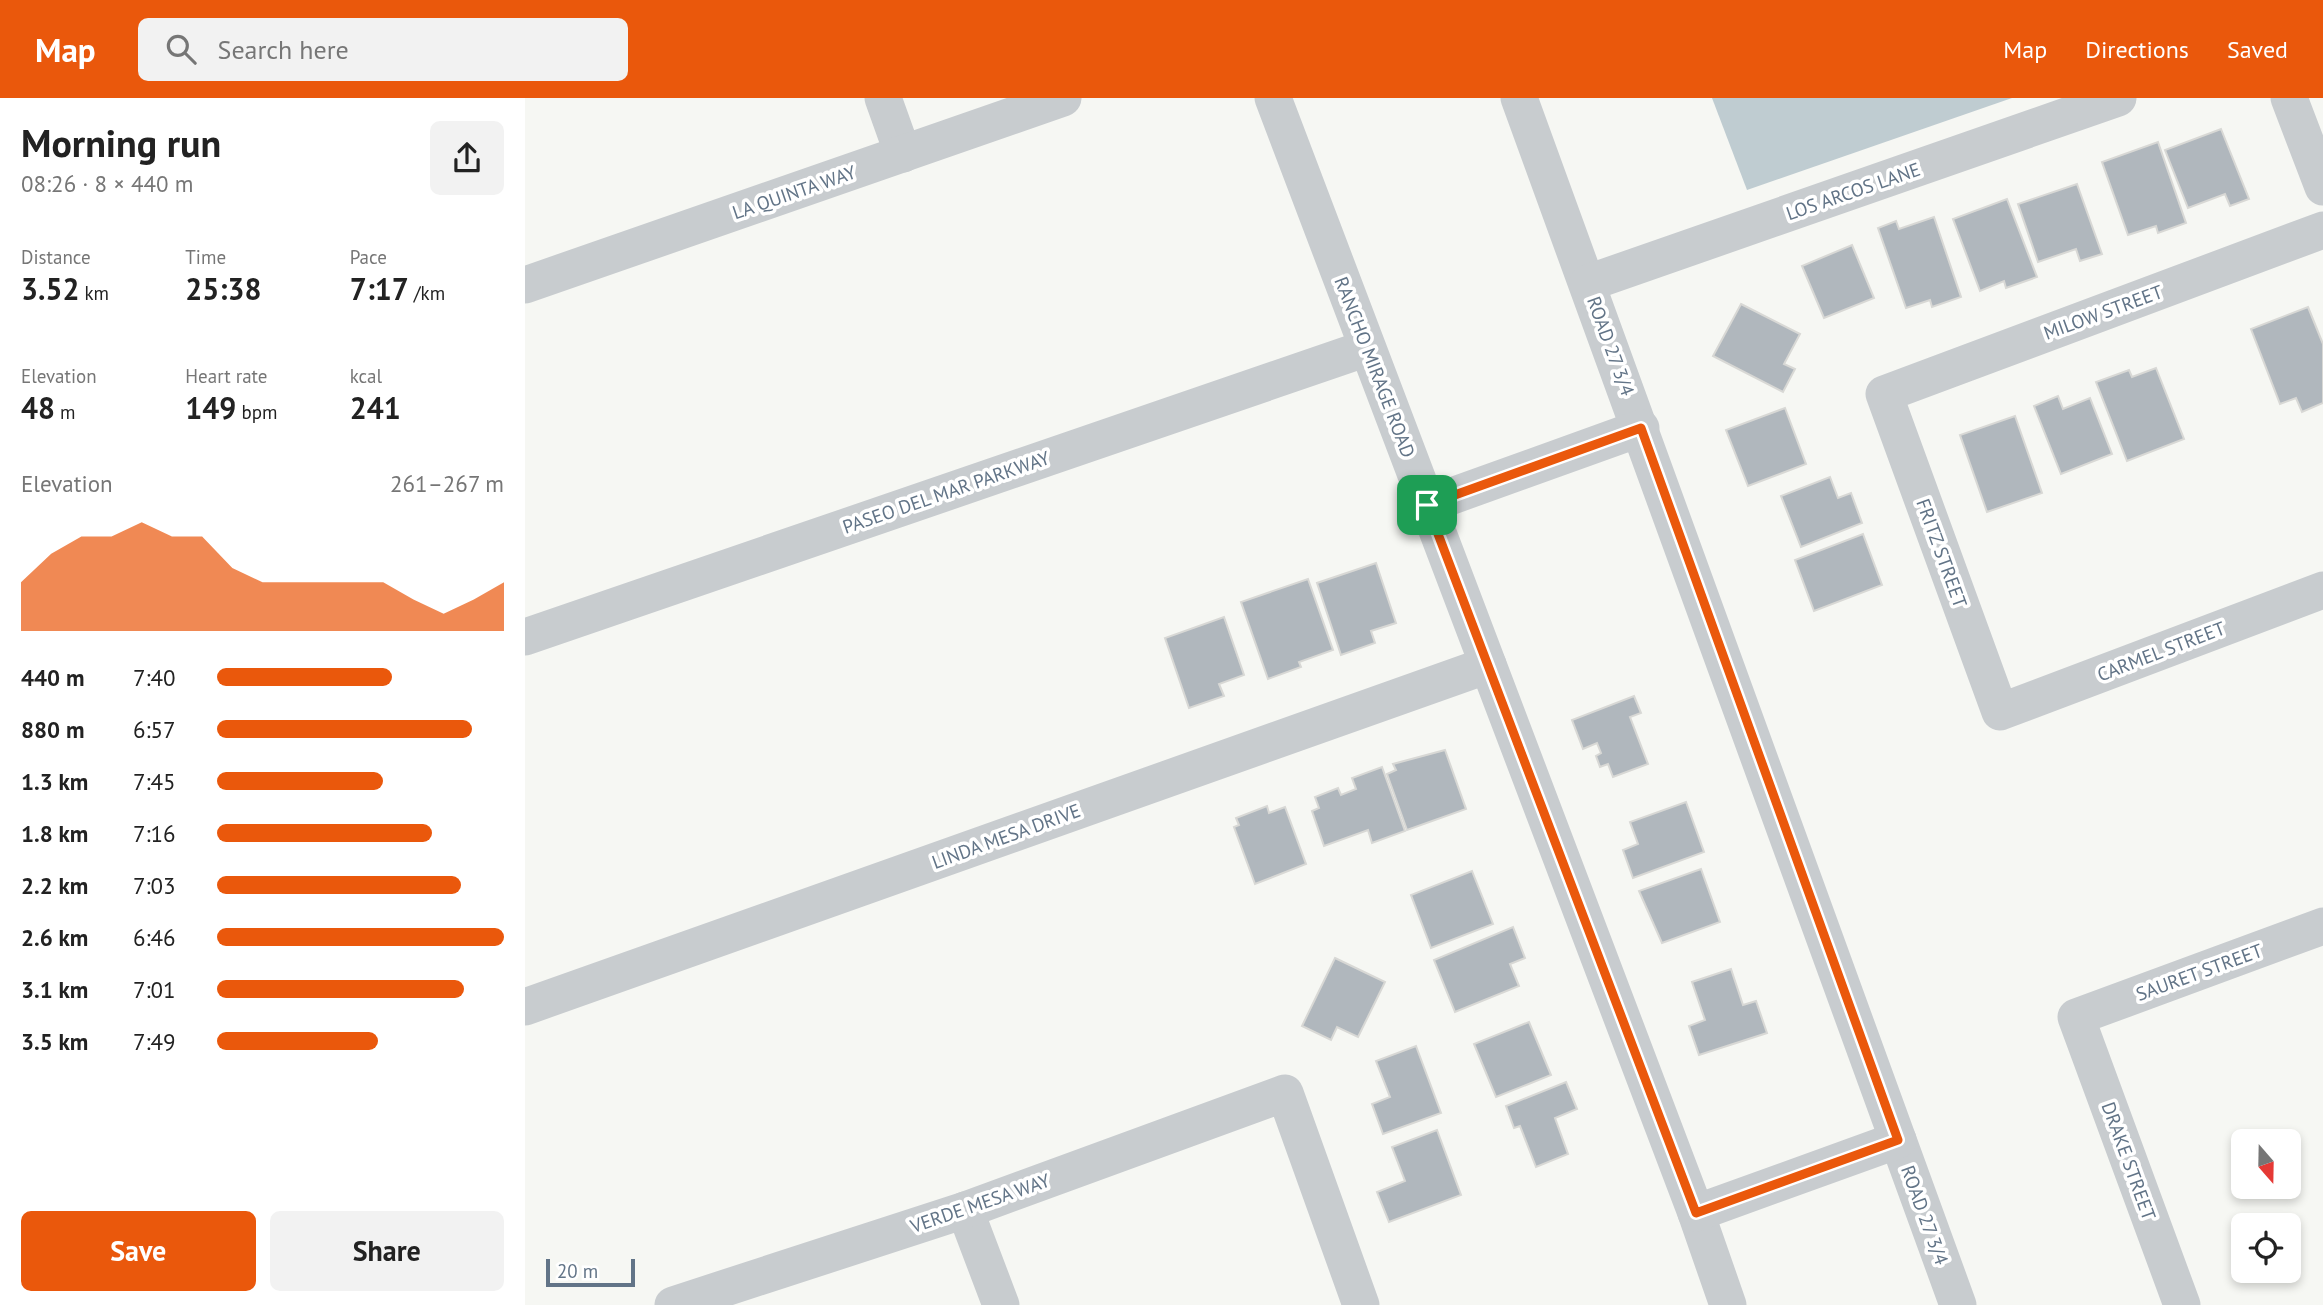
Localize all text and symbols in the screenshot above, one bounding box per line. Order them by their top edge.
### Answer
search box [138,18,628,81]
text: Map [35,28,96,71]
icon: search [162,30,200,68]
text: Search here [218,33,349,66]
text: Map [2003,34,2047,65]
text: Directions [2085,34,2189,65]
text: Saved [2227,34,2288,65]
text: Morning run [21,118,221,167]
button: share [430,121,504,195]
street label: LOS ARCOS LANE [1783,157,1923,225]
street label: LA QUINTA WAY [729,160,859,224]
text: 08:26 · 8 × 440 m [21,169,193,198]
text: Distance [21,245,91,269]
text: Time [185,245,226,269]
text: Pace [350,245,387,269]
text: 3.52 [21,269,79,308]
text: 25:38 [185,269,261,308]
text: 7:17 [350,269,409,308]
street label: RANCHO MIRAGE ROAD [1329,273,1421,461]
street label: MILOW STREET [2040,279,2166,345]
text: km [79,281,109,305]
text: /km [409,281,445,305]
street label: ROAD 27 3/4 [1582,293,1640,399]
text: Elevation [21,364,97,388]
text: Heart rate [185,364,267,388]
text: kcal [350,364,382,388]
text: 48 [21,388,55,427]
text: 149 [185,388,236,427]
text: 241 [350,388,401,427]
text: m [55,400,76,424]
text: bpm [236,400,277,424]
street label: PASEO DEL MAR PARKWAY [839,445,1053,539]
text: Elevation [21,469,113,498]
text: 261–267 m [390,469,504,498]
pin [1397,475,1457,535]
icon: arrive [1408,486,1446,524]
street label: FRITZ STREET [1911,495,1973,611]
street label: CARMEL STREET [2094,615,2229,686]
text: 440 m [21,663,84,692]
text: 7:40 [133,663,176,692]
text: 880 m [21,715,84,744]
text: 6:57 [133,715,176,744]
text: 1.3 km [21,767,88,796]
text: 7:45 [133,767,176,796]
street label: LINDA MESA DRIVE [928,798,1084,874]
text: 1.8 km [21,819,88,848]
text: 7:16 [133,819,176,848]
text: 2.2 km [21,871,88,900]
text: 7:03 [133,871,176,900]
text: 2.6 km [21,923,88,952]
text: 6:46 [133,923,176,952]
street label: SAURET STREET [2133,938,2266,1006]
text: 3.1 km [21,975,88,1004]
text: 7:01 [133,975,176,1004]
text: 3.5 km [21,1027,88,1056]
text: 7:49 [133,1027,176,1056]
street label: DRAKE STREET [2097,1099,2162,1224]
north arrow [2231,1129,2301,1199]
map controls [2231,1129,2301,1283]
street label: ROAD 27 3/4 [1896,1162,1954,1268]
street label: VERDE MESA WAY [906,1168,1053,1238]
button: Save [21,1211,256,1291]
button: Share [270,1211,504,1291]
button: locate [2231,1213,2301,1283]
scale bar [546,1256,635,1288]
text: 20 m [557,1259,598,1283]

